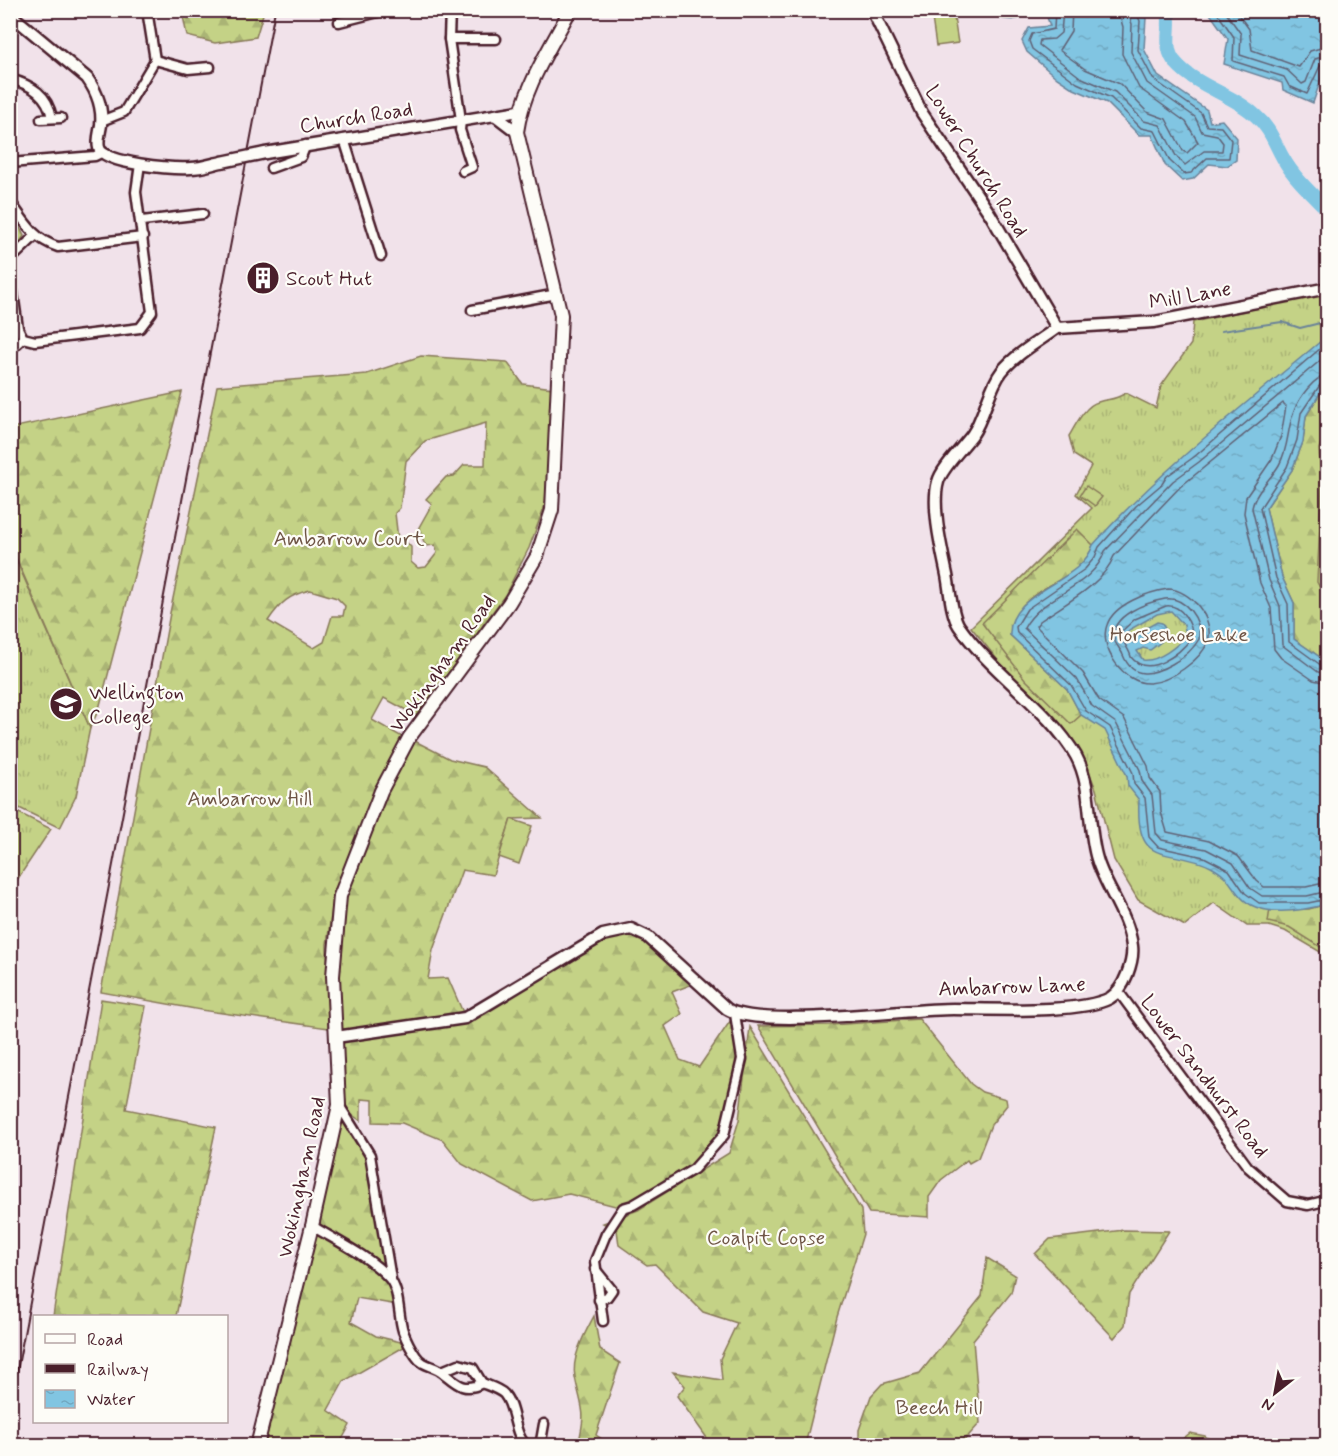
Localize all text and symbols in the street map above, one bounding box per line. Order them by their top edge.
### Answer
street label: Lower Church Road [918,80,1034,243]
street label: Church Road [298,95,415,141]
building icon: Scout Hut [245,260,281,296]
place label: Scout Hut [286,265,372,293]
street label: Mill Lane [1147,275,1234,317]
park label: Ambarrow Court [273,525,425,553]
street label: Wokingham Road [383,589,502,738]
park label: Horseshoe Lake [1110,621,1248,649]
place label: Wellington College [89,679,184,731]
school or university icon: Wellington College [48,686,84,722]
park label: Ambarrow Hill [187,785,313,813]
street label: Ambarrow Lane [938,970,1086,1004]
street label: Lower Sandhurst Road [1134,989,1275,1164]
street label: Wokingham Road [271,1094,333,1261]
park label: Coalpit Copse [707,1224,825,1252]
legend [33,1315,228,1423]
text: Road [87,1328,123,1352]
text: Railway [87,1358,149,1382]
north arrow [1245,1363,1305,1423]
text: Water [87,1388,136,1412]
text: N [1258,1393,1278,1416]
park label: Beech Hill [895,1394,983,1422]

